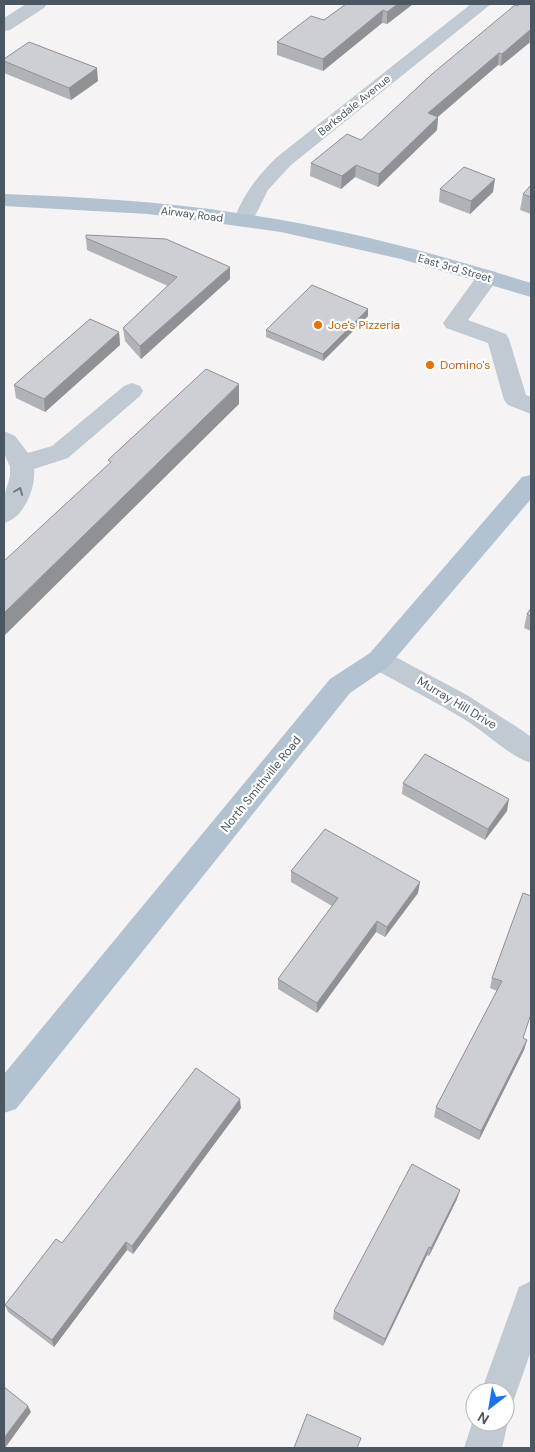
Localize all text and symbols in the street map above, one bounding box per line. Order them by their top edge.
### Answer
street label: Barksdale Avenue [315,71,393,139]
street label: Airway Road [160,203,224,225]
street label: East 3rd Street [417,251,493,285]
place label: Joe's Pizzeria [328,317,400,333]
marker: Joe's Pizzeria [312,319,324,331]
place label: Domino's [440,357,490,373]
marker: Domino's [424,359,436,371]
one-way arrow [13,487,23,496]
street label: Murray Hill Drive [414,673,500,733]
street label: North Smithville Road [217,733,305,835]
north arrow [465,1382,515,1432]
text: N [474,1408,492,1428]

